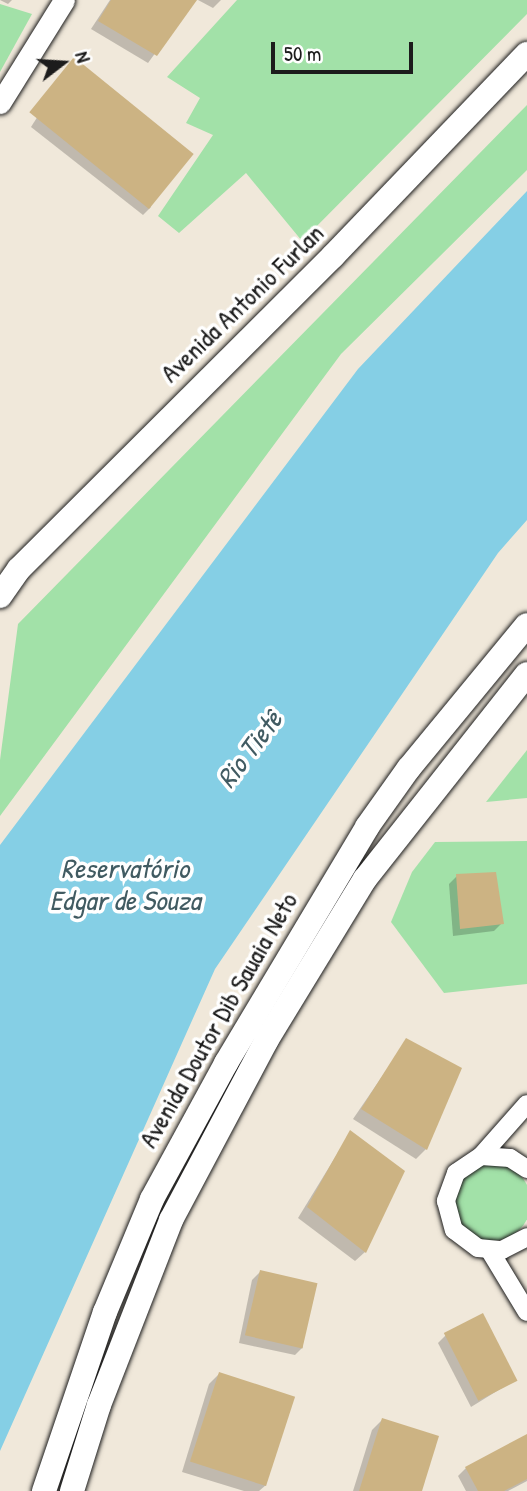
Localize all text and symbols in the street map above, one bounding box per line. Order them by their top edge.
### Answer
north arrow [28,28,98,98]
scale bar [275,28,417,72]
text: 50 m [284,39,321,68]
text: N [69,48,97,65]
street label: Avenida Antonio Furlan [154,217,330,389]
water label: Rio Tietê [209,704,289,794]
water label: Reservatório Edgar de Souza [50,851,200,917]
street label: Avenida Doutor Dib Sauaia Neto [132,887,304,1153]

